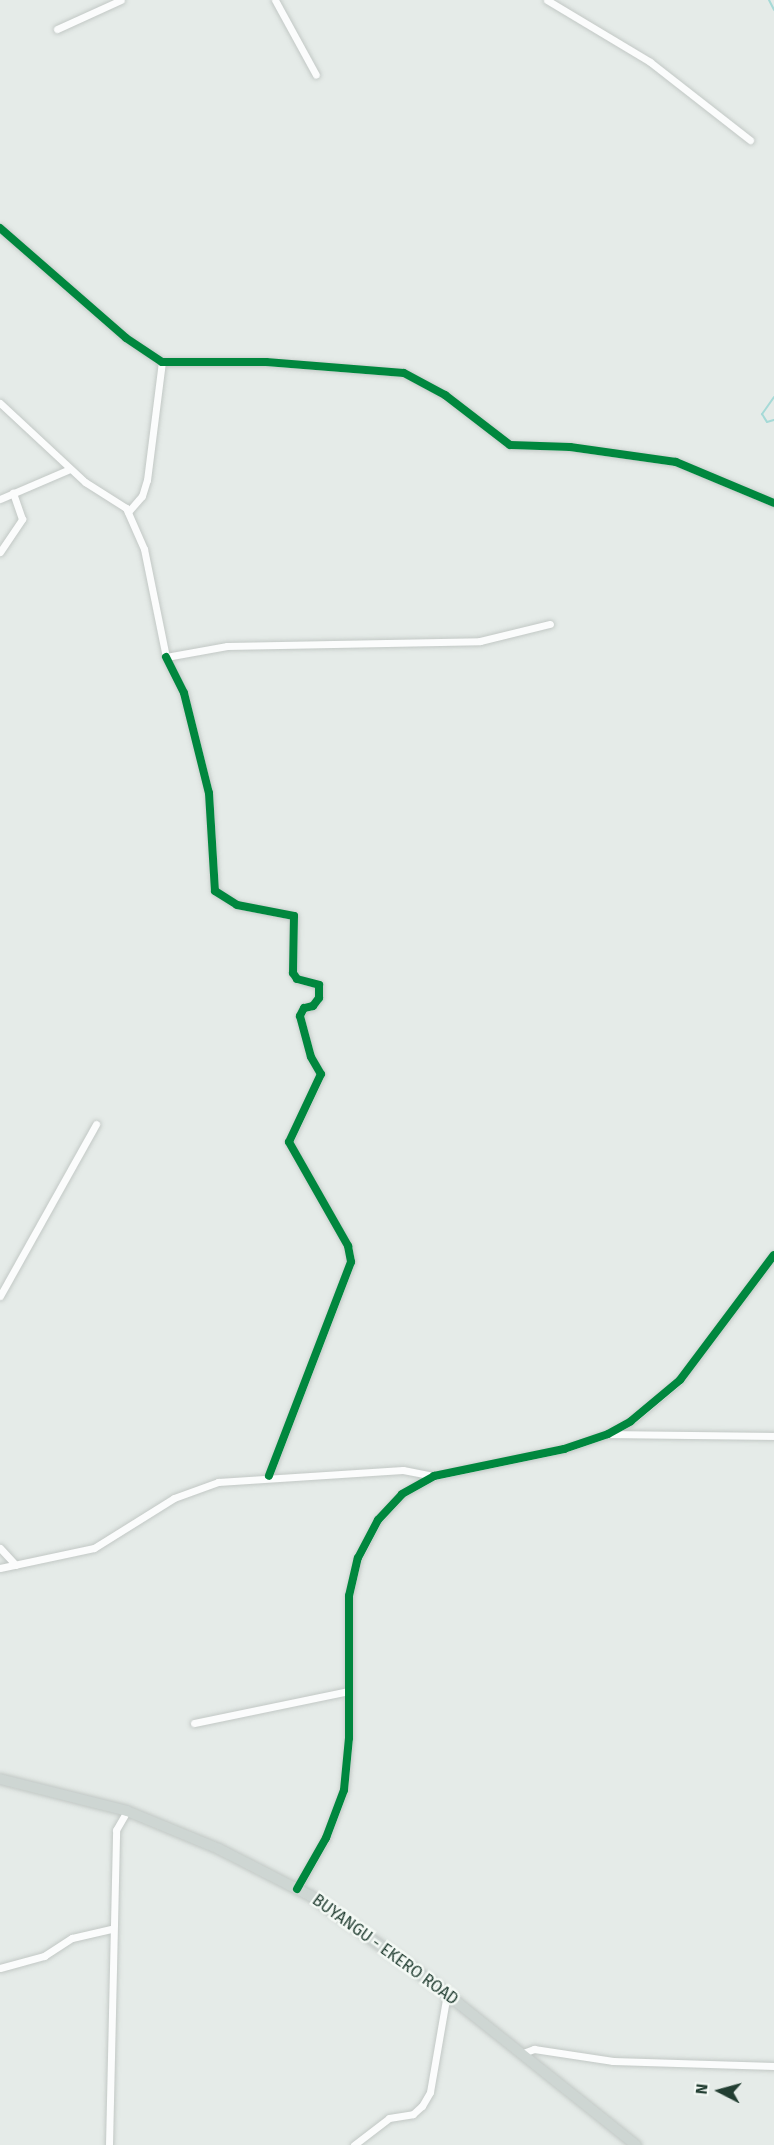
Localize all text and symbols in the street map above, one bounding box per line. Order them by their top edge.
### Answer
street label: BUYANGU - EKERO ROAD [308,1891,462,2009]
north arrow [690,2061,750,2121]
text: N [692,2083,712,2095]

